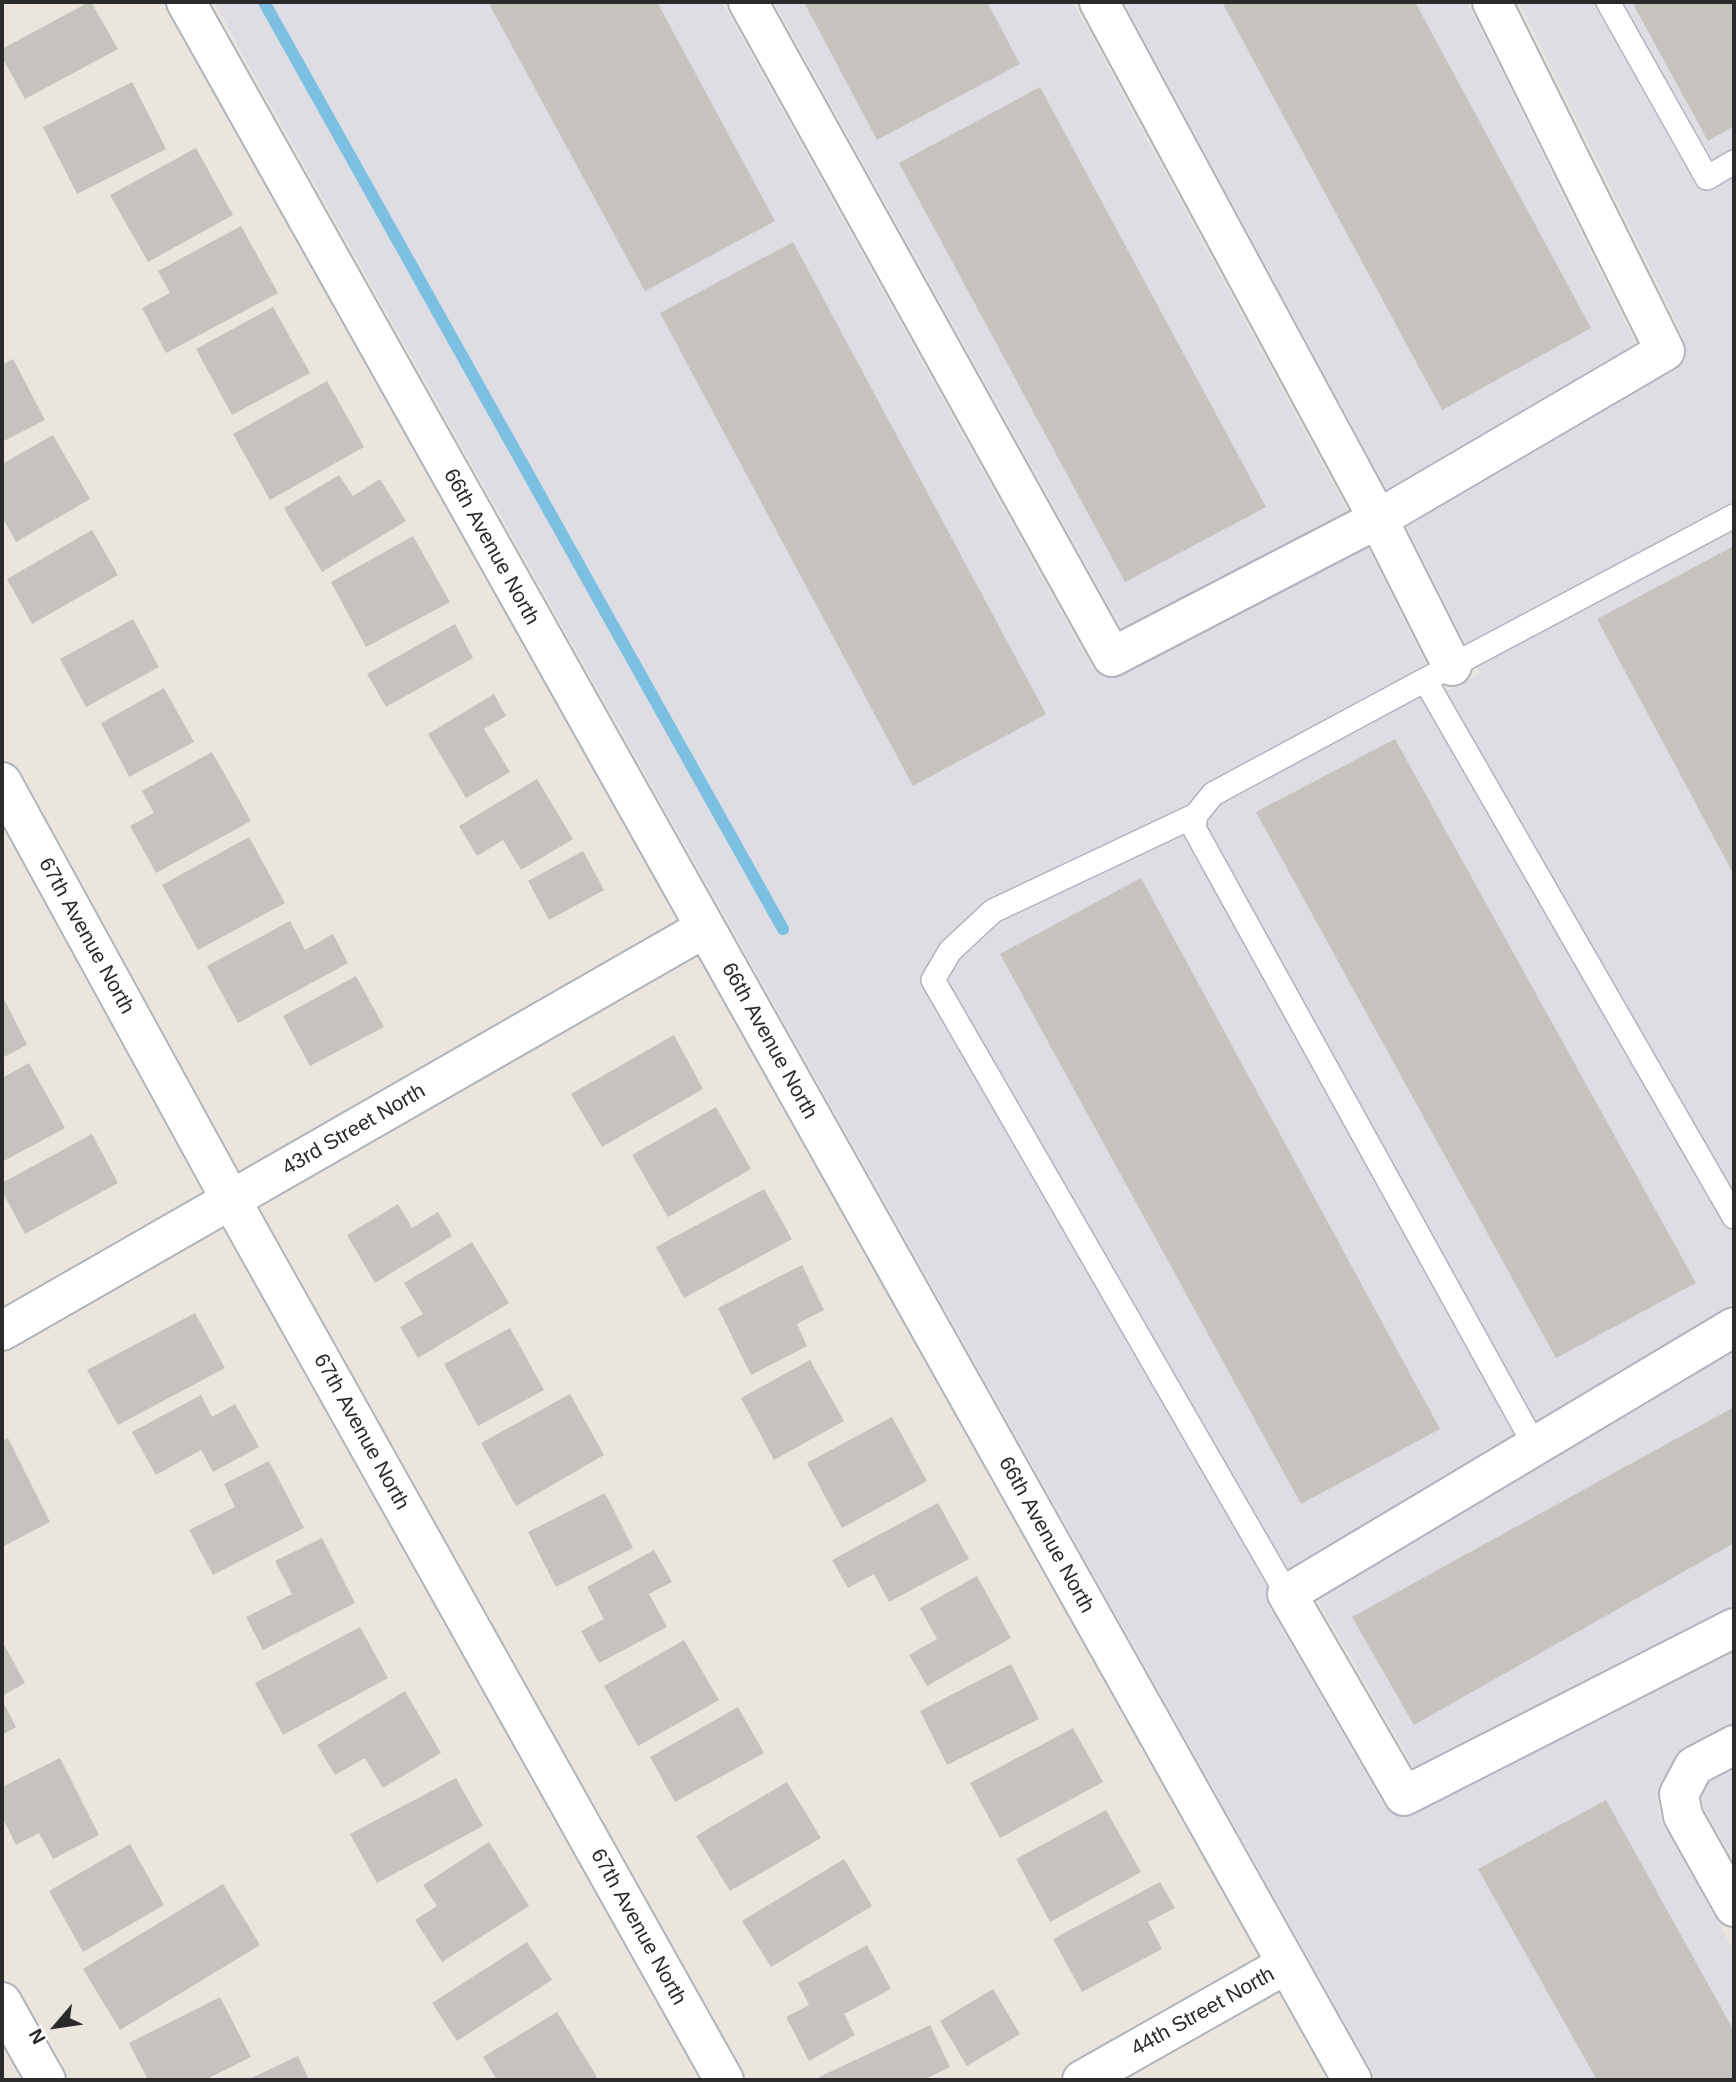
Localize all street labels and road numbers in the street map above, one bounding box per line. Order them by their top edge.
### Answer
street label: 66th Avenue North [438,464,544,630]
street label: 67th Avenue North [33,853,139,1019]
street label: 66th Avenue North [716,958,822,1124]
street label: 43rd Street North [278,1079,430,1181]
street label: 67th Avenue North [308,1349,414,1515]
street label: 66th Avenue North [993,1452,1099,1618]
street label: 67th Avenue North [585,1844,691,2010]
street label: 44th Street North [1127,1962,1279,2062]

